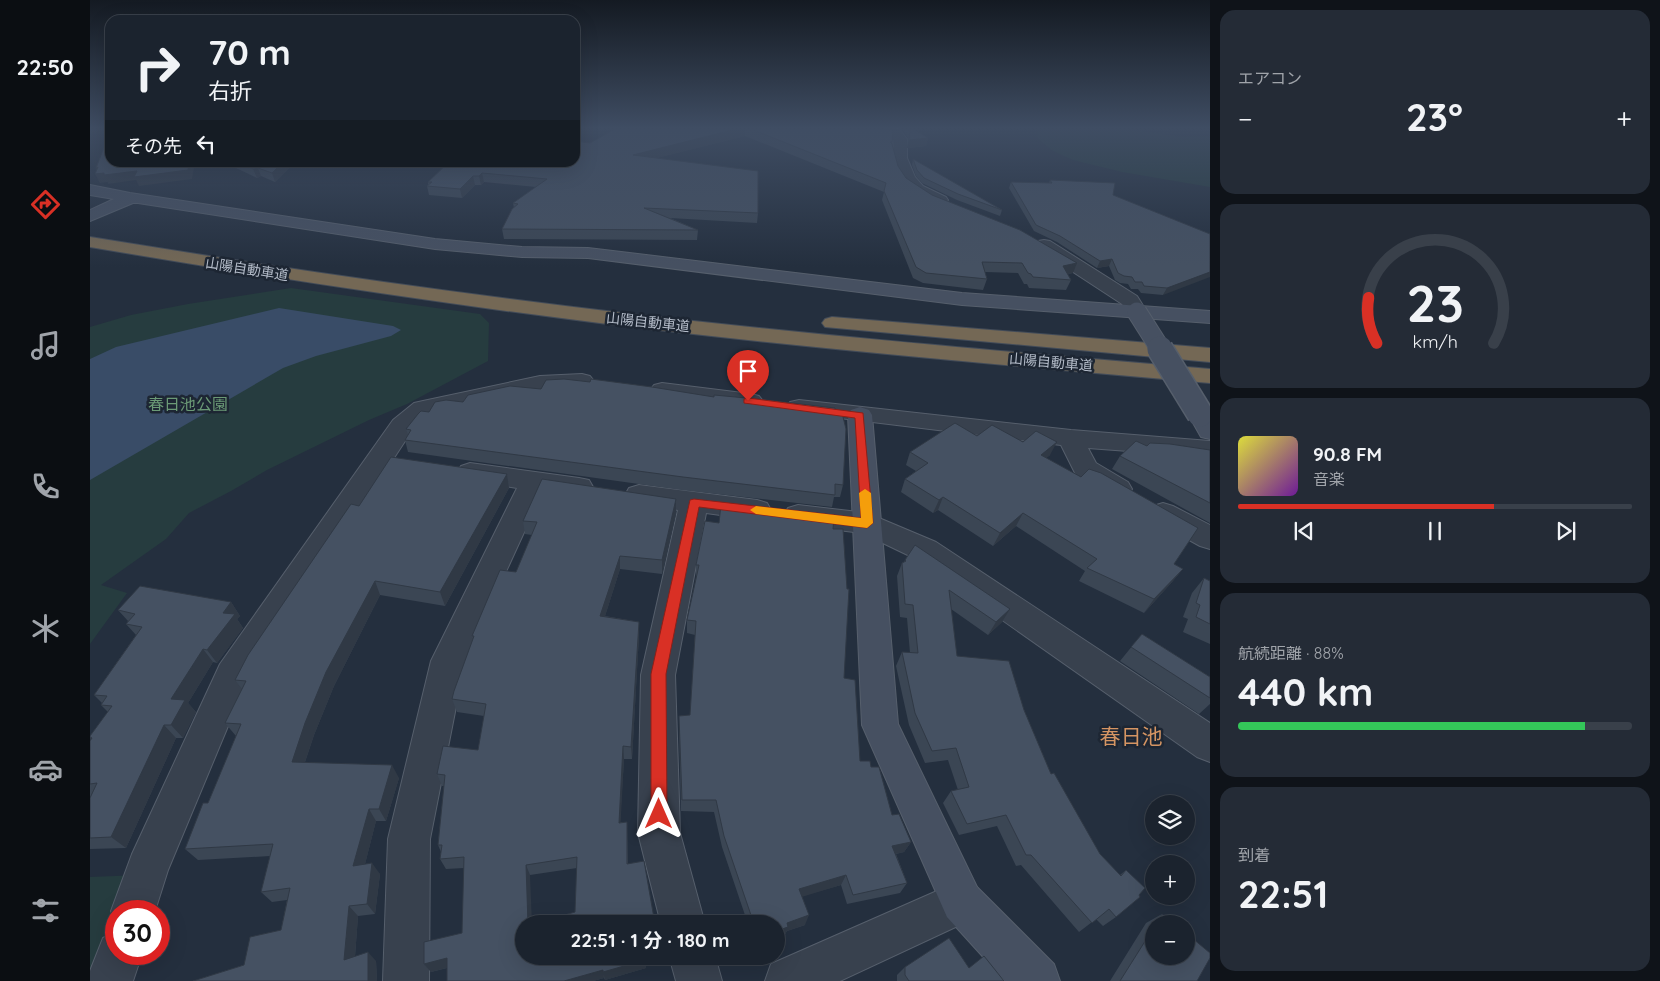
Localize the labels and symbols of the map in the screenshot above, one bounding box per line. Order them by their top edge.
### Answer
street label: 山陽自動車道 [204,254,290,284]
street label: 山陽自動車道 [605,309,691,335]
street label: 山陽自動車道 [1008,349,1094,375]
pin [727,350,769,401]
park label: 春日池公園 [148,394,228,414]
district label: 春日池 [1100,723,1163,749]
position arrow [632,787,684,839]
speed limit sign: 30 [105,900,170,965]

